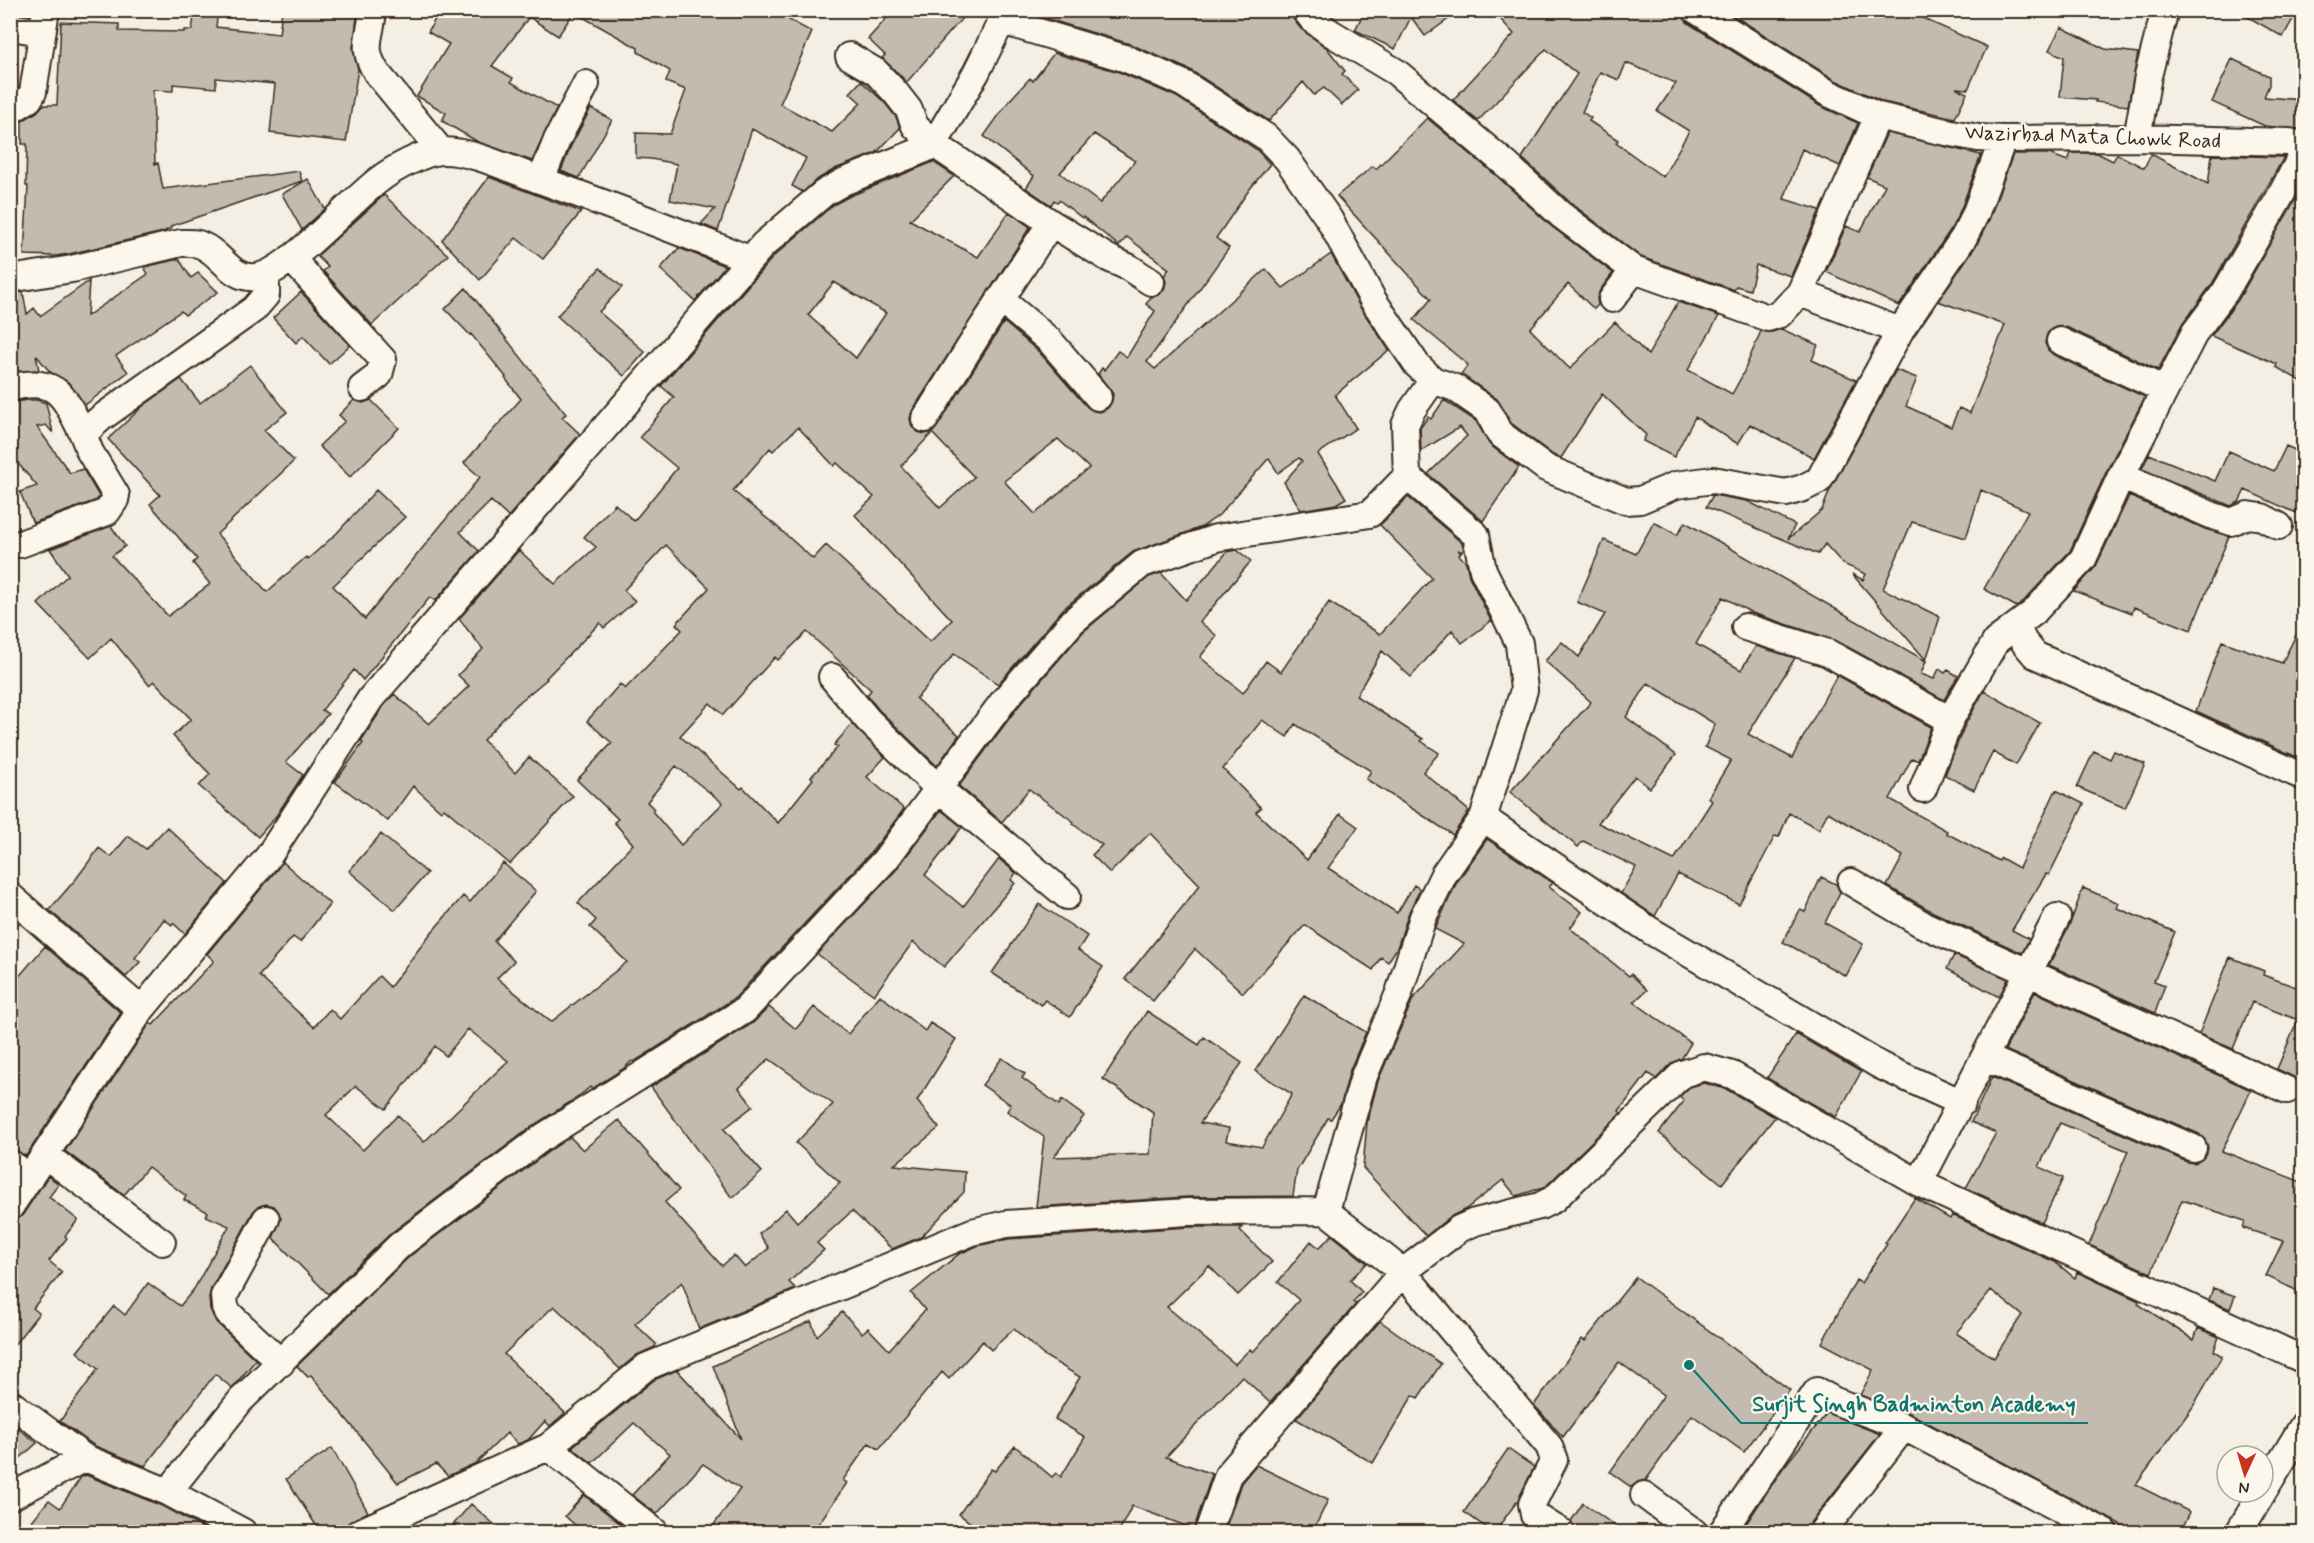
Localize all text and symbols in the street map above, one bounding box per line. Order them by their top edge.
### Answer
street label: Wazirbad Mata Chowk Road [1964,119,2222,155]
callout: Surjit Singh Badminton Academy [1741,1383,2088,1423]
text: Surjit Singh Badminton Academy [1752,1391,2076,1420]
north arrow [2215,1444,2275,1504]
text: N [2238,1477,2250,1498]

